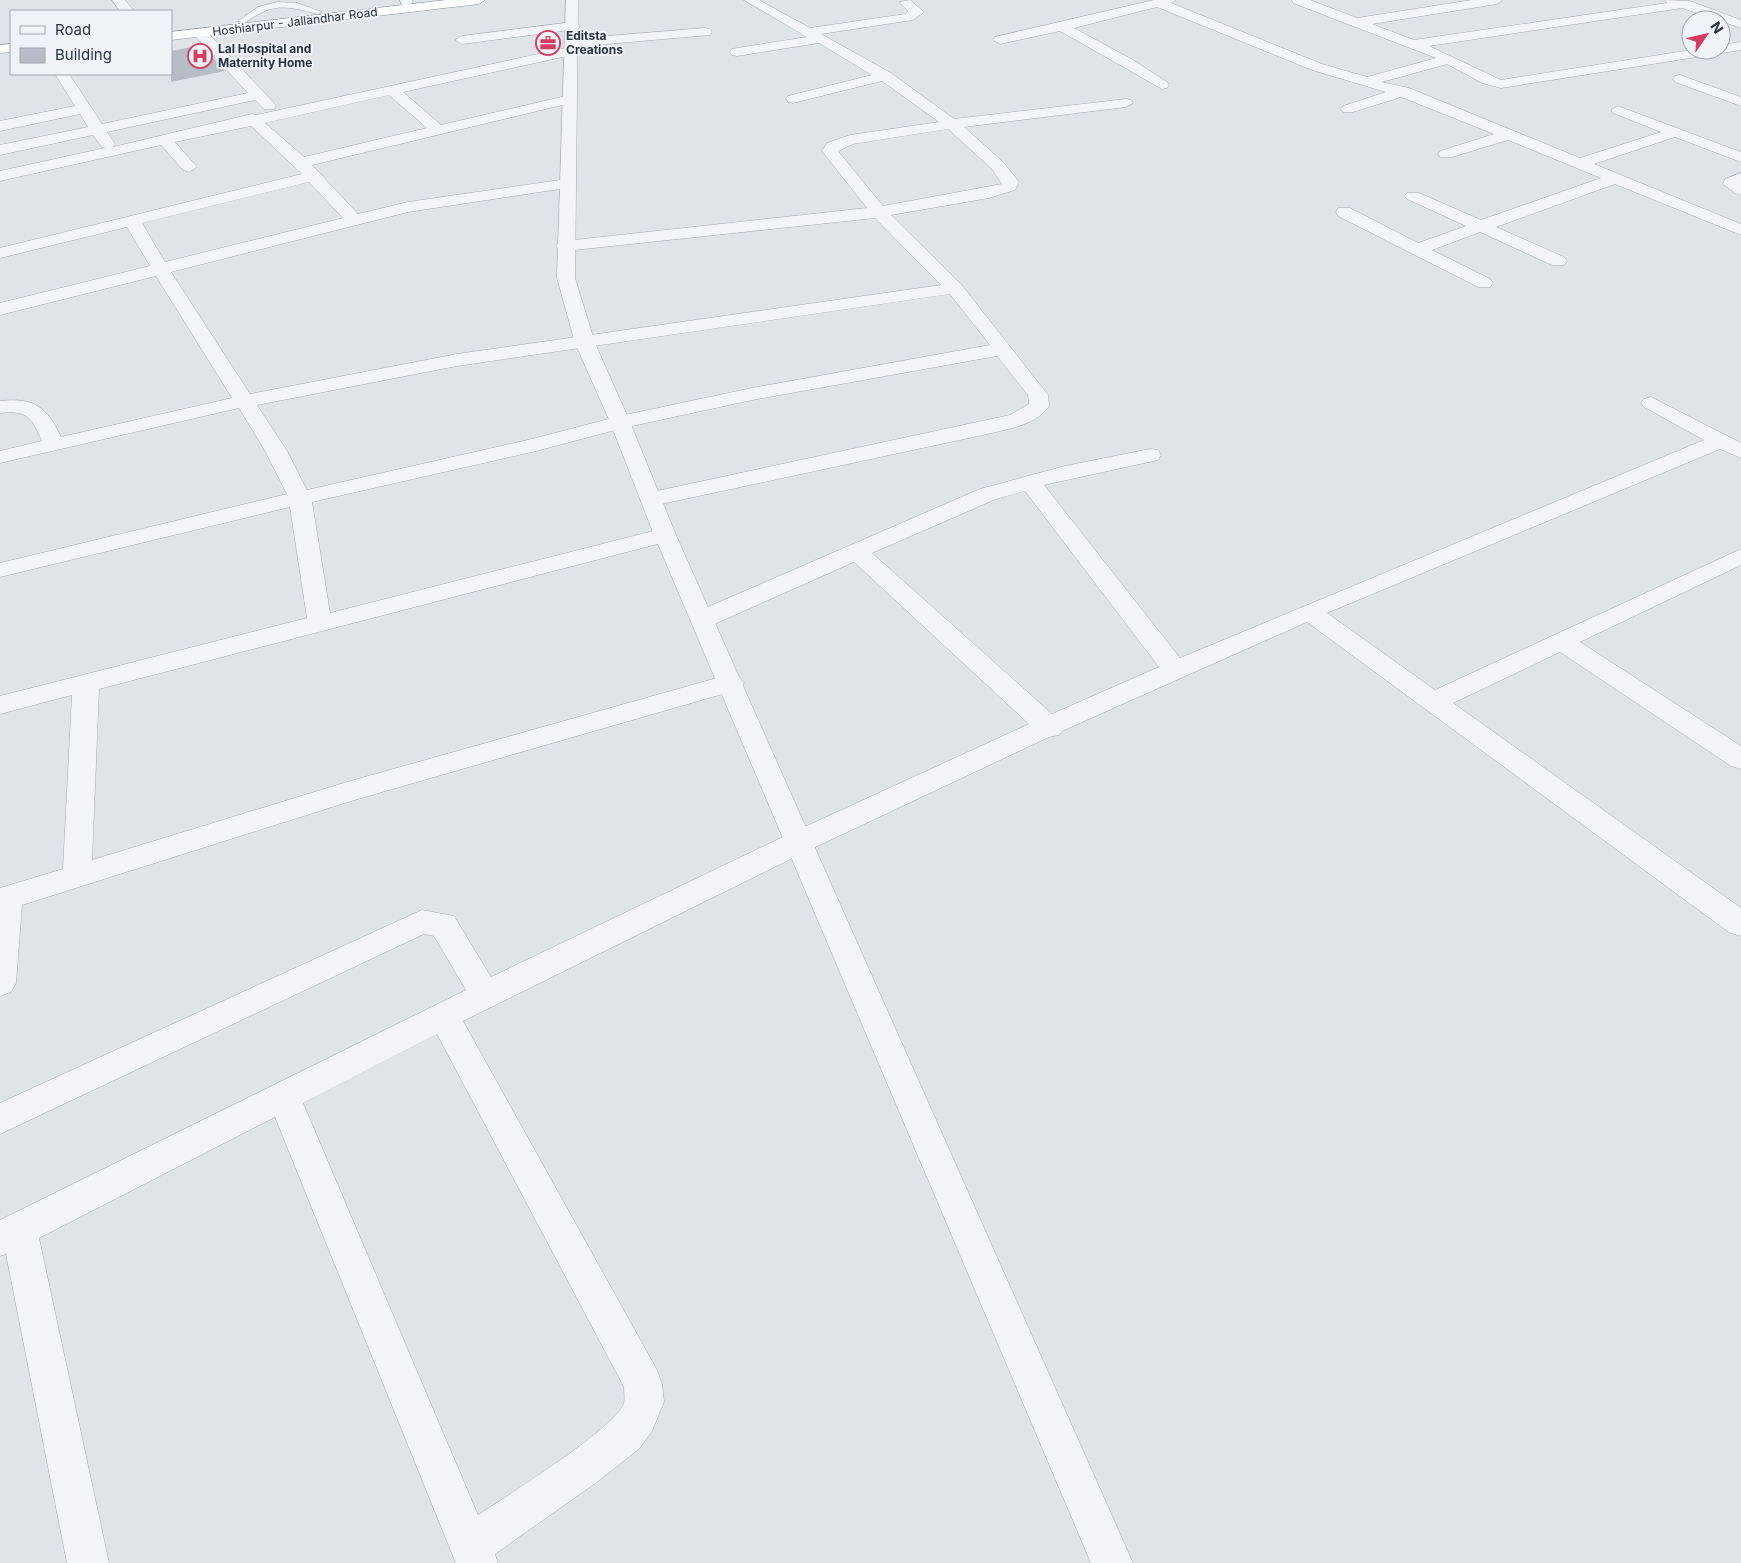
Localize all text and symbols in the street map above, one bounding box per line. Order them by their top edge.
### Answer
street label: Hoshiarpur - Jallandhar Road [211,4,378,39]
legend [10,10,172,75]
north arrow [1681,10,1731,60]
text: N [1707,18,1727,37]
text: Road [55,20,91,39]
place label: Editsta Creations [566,28,623,57]
office icon: Editsta Creations [535,30,561,56]
place label: Lal Hospital and Maternity Home [218,41,312,70]
hospital icon: Lal Hospital and Maternity Home [187,43,213,69]
text: Building [55,45,112,64]

